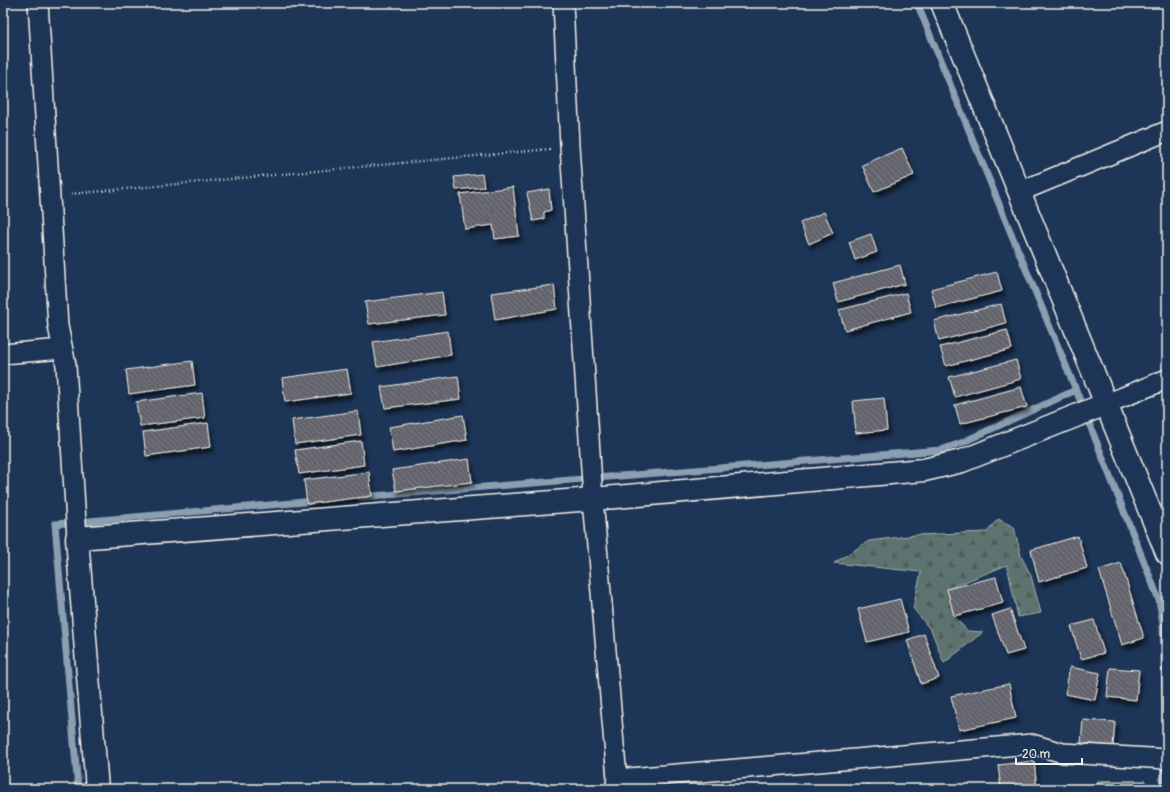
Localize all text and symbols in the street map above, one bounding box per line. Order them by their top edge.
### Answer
scale bar [1016,740,1082,766]
text: 20 m [1022,747,1051,762]

